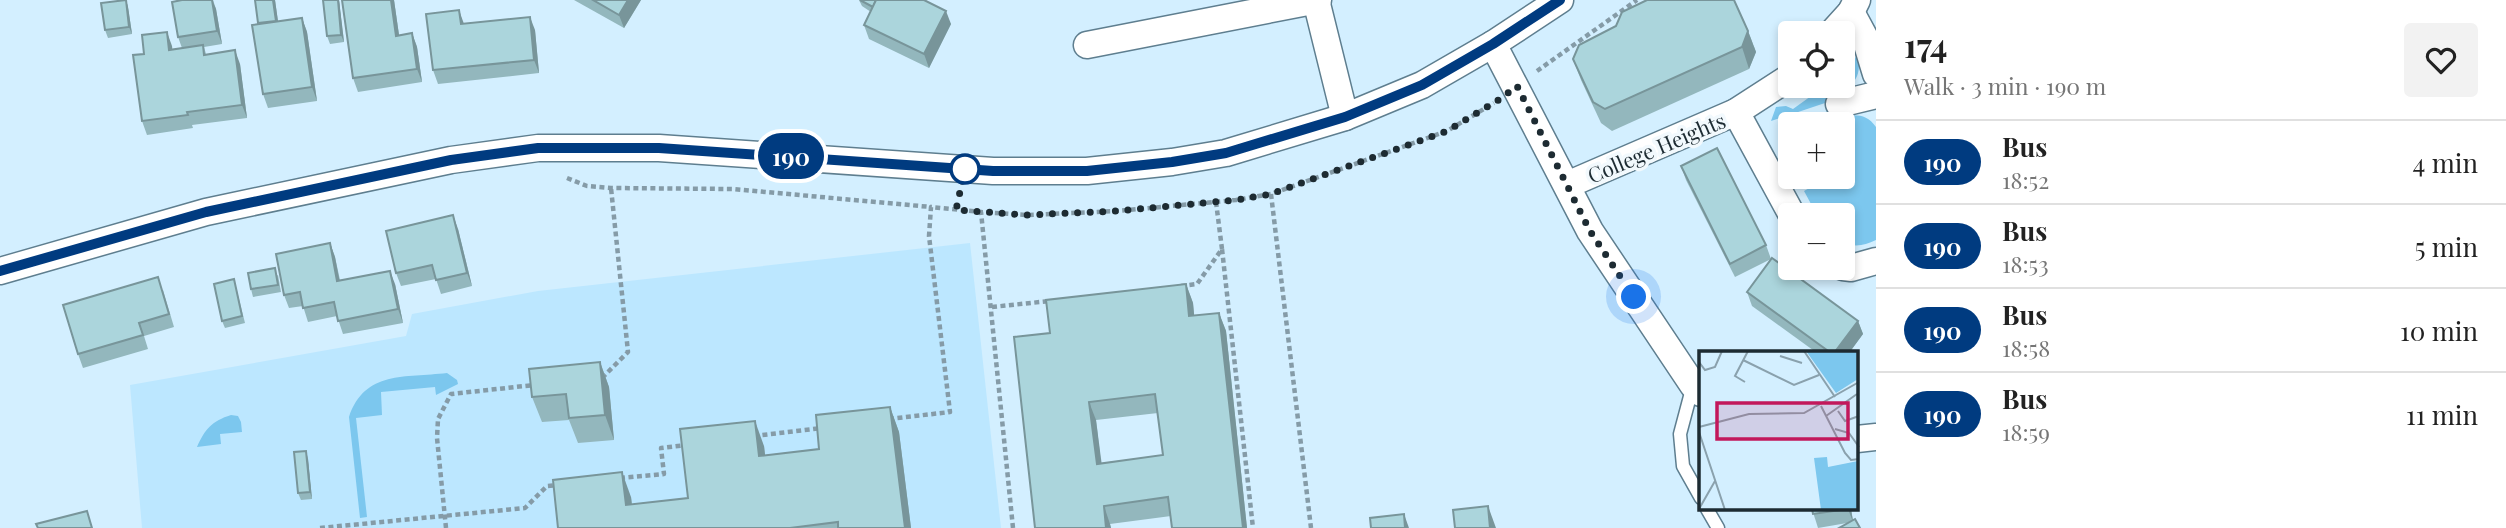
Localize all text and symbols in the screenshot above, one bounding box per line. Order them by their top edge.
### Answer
map controls [1778,21,1855,280]
button: locate [1778,21,1855,98]
text: 174 [1904,22,1947,66]
button: heart [2404,23,2478,97]
text: Walk · 3 min · 190 m [1904,70,2106,101]
street label: College Heights [1583,105,1729,189]
button: + [1778,112,1855,189]
text: Bus [2002,129,2047,164]
line badge: 190 [751,133,831,179]
text: 190 [772,140,810,172]
text: 4 min [2412,145,2478,180]
text: 190 [1924,146,1961,178]
unlabelled marker [950,154,980,184]
text: 18:52 [2002,164,2049,195]
button: − [1778,203,1855,280]
text: Bus [2002,213,2047,248]
text: 5 min [2415,229,2478,264]
text: 190 [1924,230,1961,262]
text: 18:53 [2002,248,2049,279]
your location [1616,279,1651,314]
text: Bus [2002,297,2047,332]
text: 10 min [2400,313,2478,348]
text: 190 [1924,314,1961,346]
text: 18:58 [2002,332,2050,363]
inset map [1699,351,1858,510]
text: Bus [2002,381,2047,416]
text: 11 min [2406,397,2478,432]
text: 190 [1924,398,1961,430]
text: 18:59 [2002,416,2050,447]

